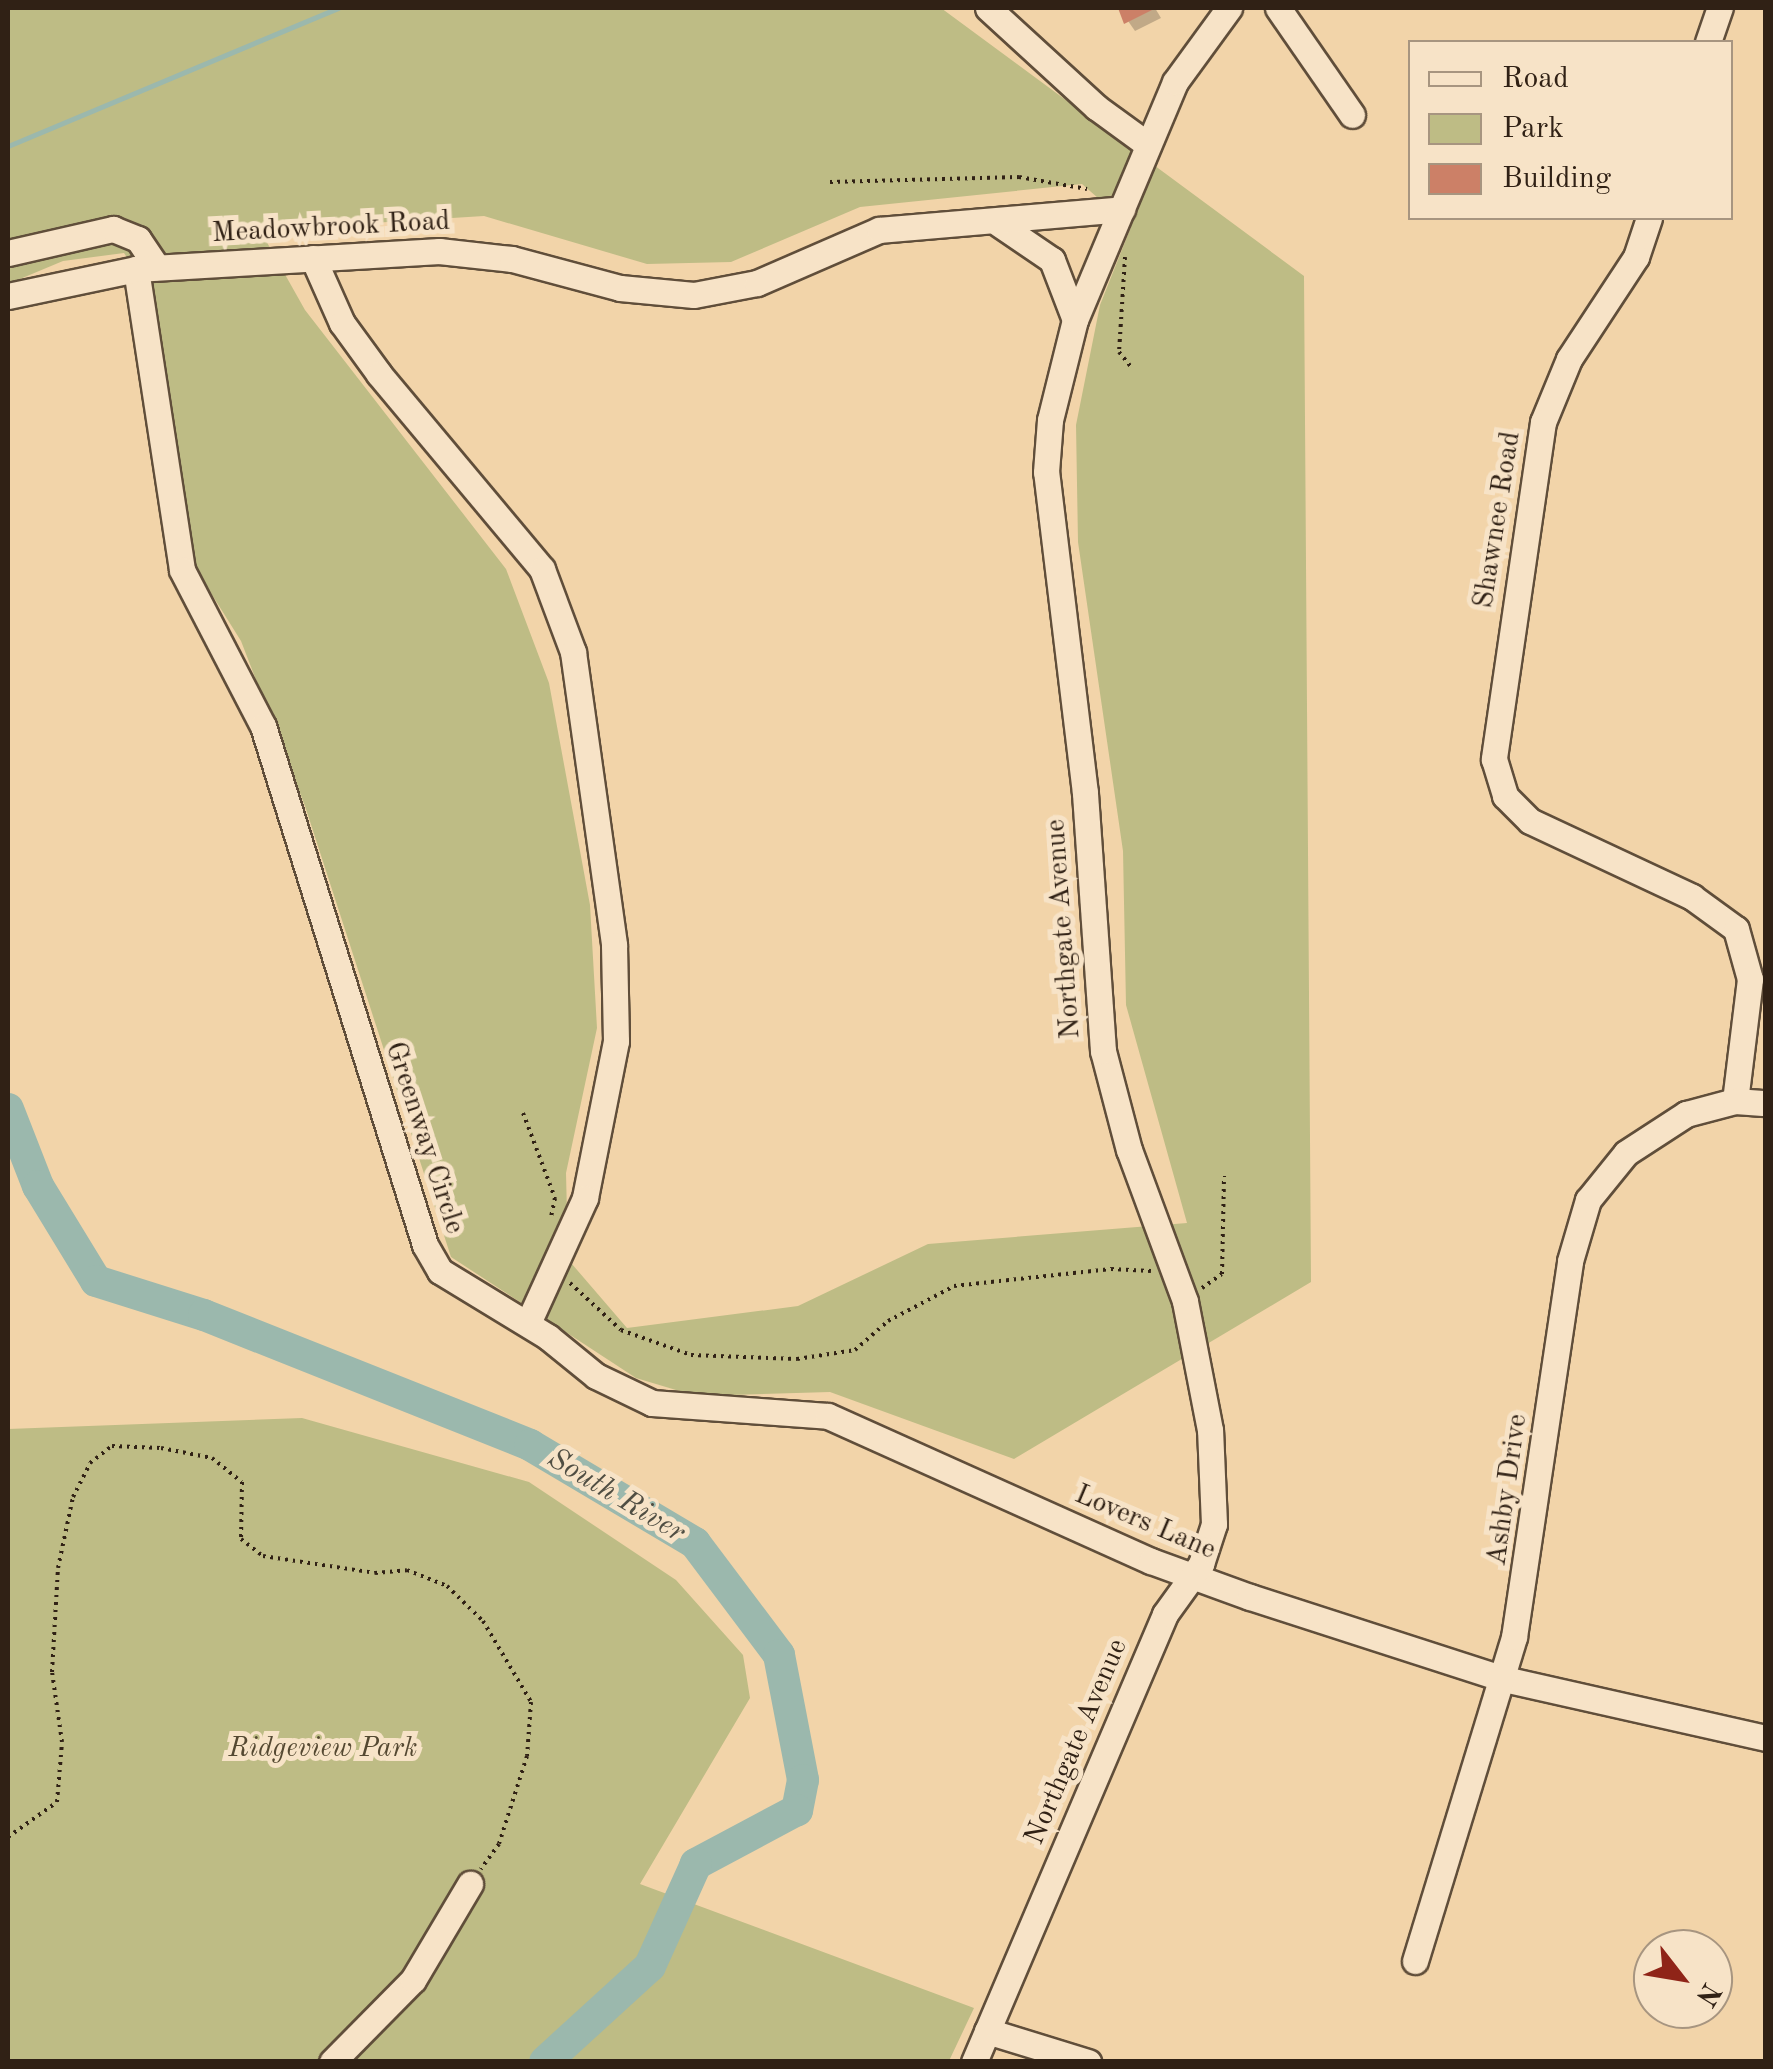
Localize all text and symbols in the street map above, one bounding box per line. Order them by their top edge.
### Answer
legend [1408,40,1733,220]
text: Road [1502,64,1569,94]
text: Park [1502,114,1564,144]
text: Building [1502,164,1611,194]
street label: Meadowbrook Road [211,205,451,251]
street label: Shawnee Road [1467,429,1529,611]
street label: Northgate Avenue [1040,818,1088,1040]
street label: Greenway Circle [377,1038,471,1238]
street label: Ashby Drive [1481,1412,1535,1568]
water label: South River [541,1441,691,1551]
street label: Lovers Lane [1069,1478,1221,1568]
street label: Northgate Avenue [1018,1634,1136,1850]
park label: Ridgeview Park [228,1732,418,1766]
north arrow [1633,1929,1733,2029]
text: N [1689,1977,1725,2010]

